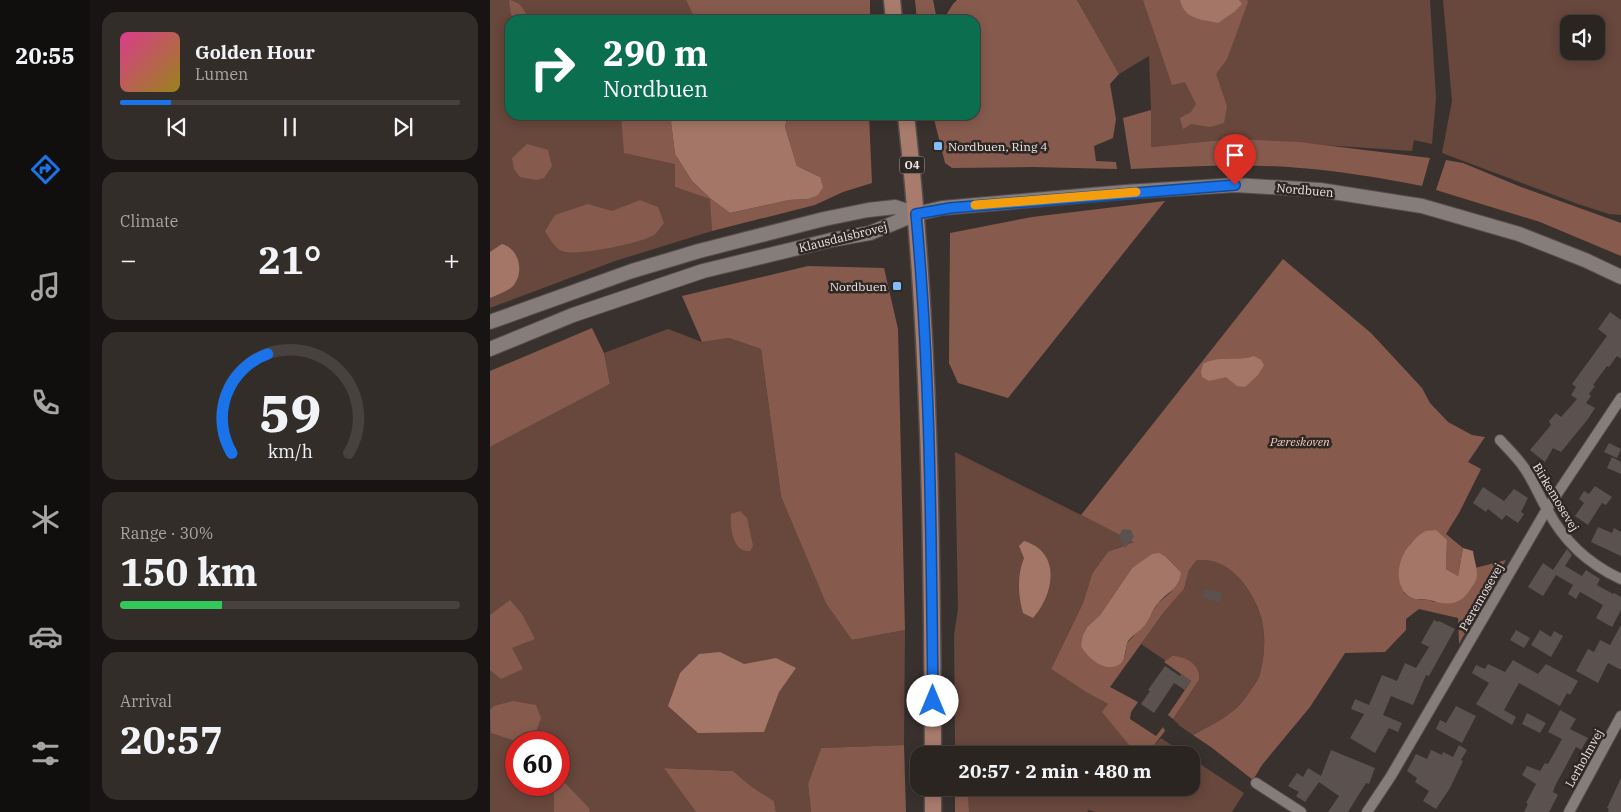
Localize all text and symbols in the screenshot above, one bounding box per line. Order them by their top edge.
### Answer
map controls [1560,15,1605,60]
button: sound [1560,15,1605,60]
text: 290 m [603,30,708,76]
icon: right [520,35,585,100]
text: Golden Hour [195,40,315,64]
text: 20:55 [15,41,75,70]
text: Lumen [195,64,248,84]
text: Nordbuen [603,74,708,103]
icon: previous [163,113,191,141]
icon: pause [276,113,304,141]
icon: next [389,113,417,141]
pin [1214,134,1256,185]
place label: Nordbuen, Ring 4 [948,139,1048,154]
marker: Nordbuen, Ring 4 [932,140,944,152]
icon: arrive [1221,141,1249,169]
icon: directions [28,152,63,187]
road number: O4 [900,156,924,174]
street label: Nordbuen [1276,180,1335,200]
text: Climate [120,211,178,231]
street label: Klausdalsbrovej [797,219,889,255]
text: 21° [258,235,322,284]
text: − [120,241,137,278]
text: + [443,241,460,278]
icon: music [28,269,63,304]
place label: Nordbuen [830,279,887,294]
marker: Nordbuen [891,280,903,292]
text: 59 [259,379,321,446]
icon: phone [28,385,63,420]
park label: Pæreskoven [1269,434,1330,449]
text: km/h [267,440,313,463]
street label: Birkemosevej [1530,460,1582,534]
icon: climate [28,502,63,537]
text: Range · 30% [120,523,213,543]
text: 150 km [120,547,258,596]
street label: Pæremosevej [1456,560,1506,634]
icon: car [28,619,63,654]
position arrow [906,674,958,726]
text: Arrival [120,691,172,711]
text: 20:57 [120,715,223,764]
street label: Lerholmvej [1562,726,1606,790]
speed limit sign: 60 [505,731,570,796]
icon: filters [28,736,63,771]
text: 20:57 · 2 min · 480 m [959,759,1151,783]

